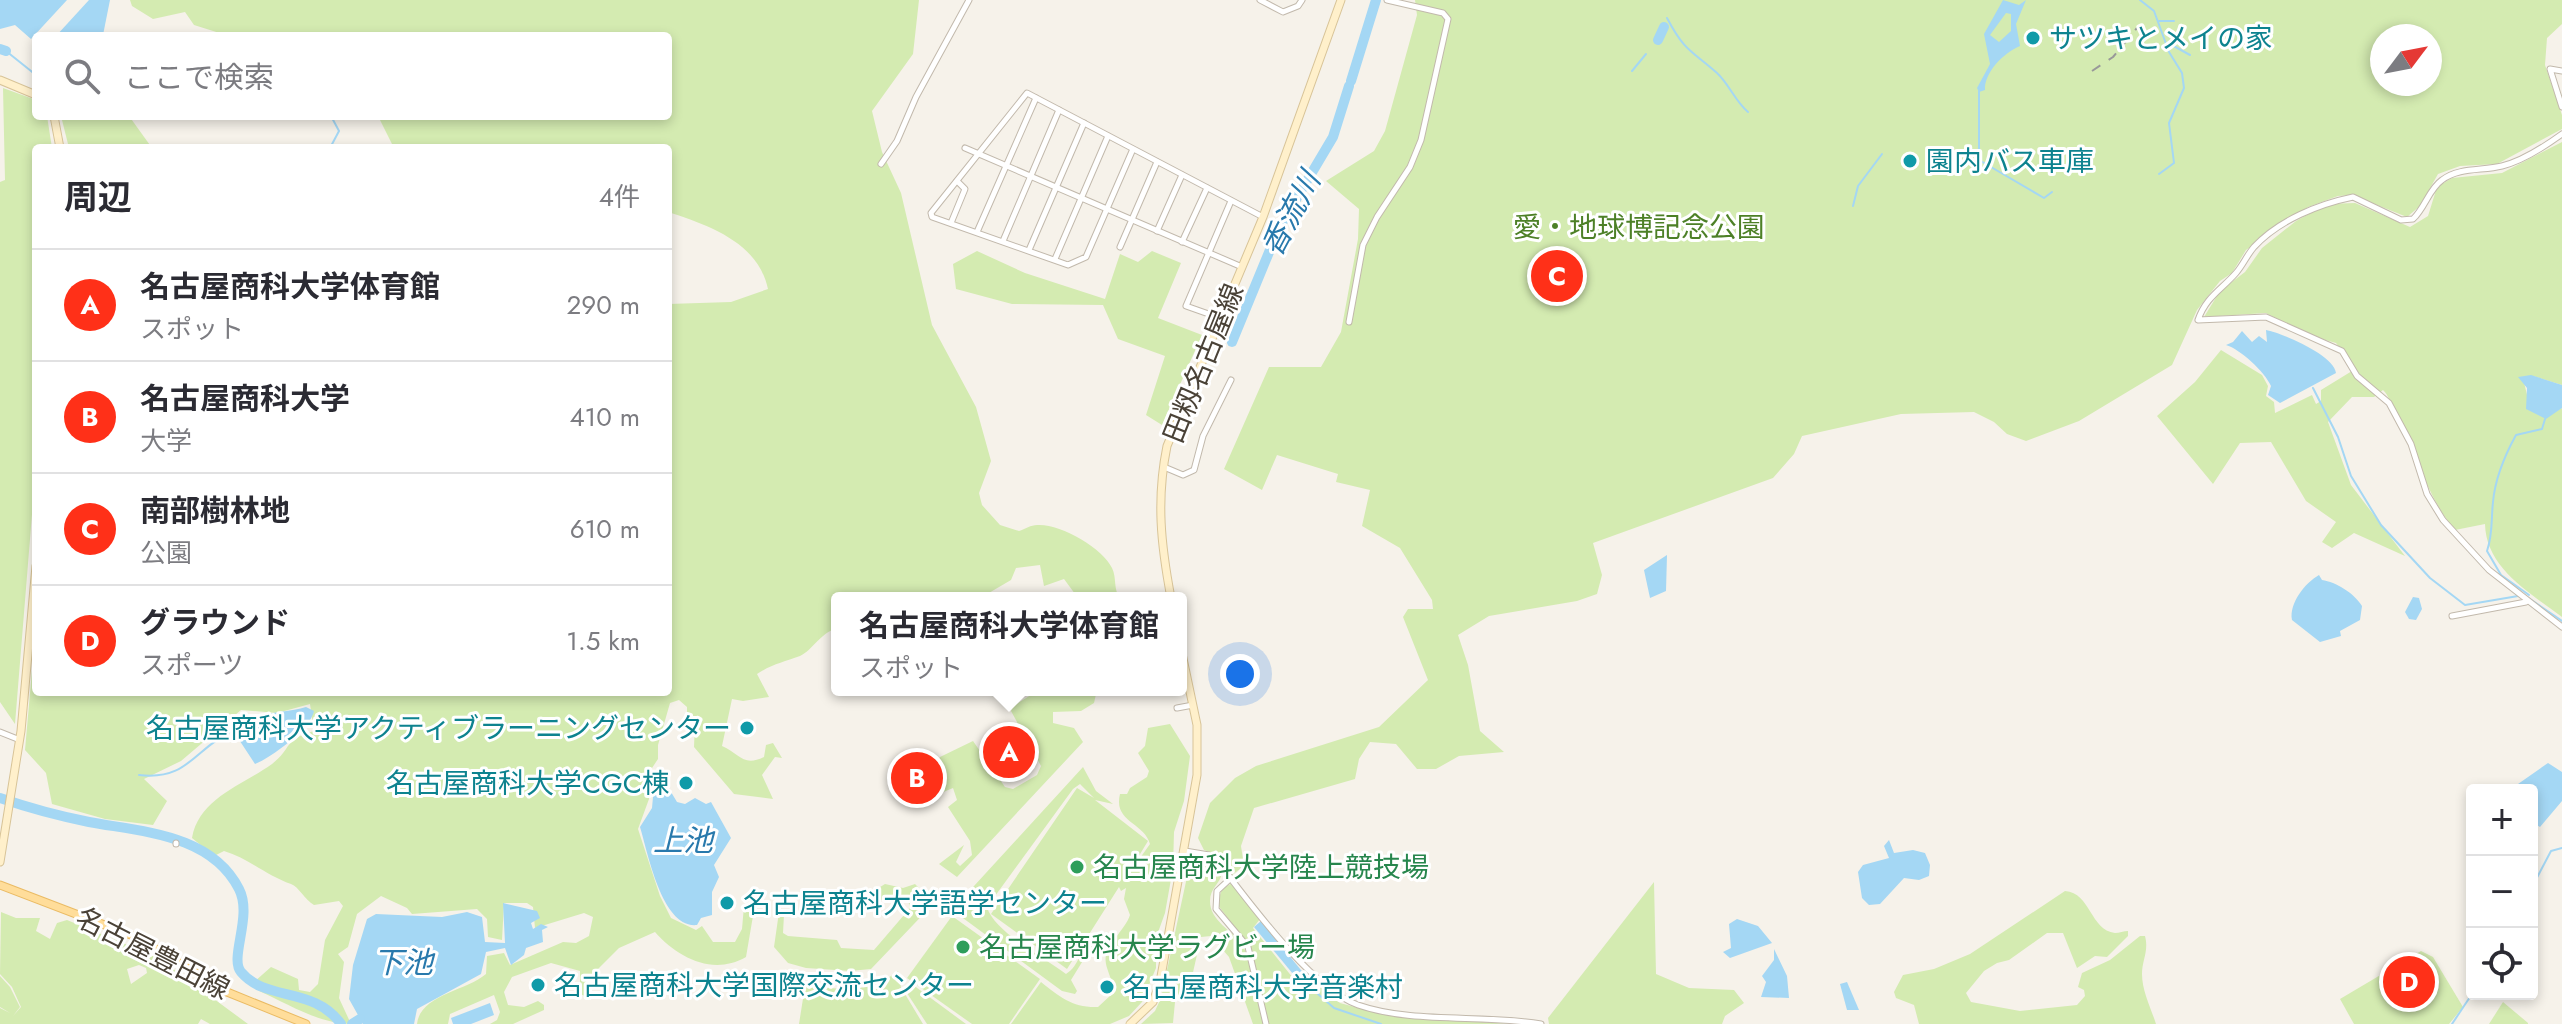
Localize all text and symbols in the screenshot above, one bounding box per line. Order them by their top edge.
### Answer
place label: サツキとメイの家 [2049,18,2273,59]
north arrow [2370,24,2442,96]
marker: サツキとメイの家 [2024,29,2042,47]
search box [32,32,672,120]
icon: search [60,54,104,98]
text: ここで検索 [124,56,274,99]
place label: 園内バス車庫 [1926,141,2094,182]
marker: 園内バス車庫 [1901,152,1919,170]
water label: 香流川 [1250,161,1332,264]
text: 周辺 [64,173,132,222]
text: 4件 [599,178,640,216]
park label: 愛・地球博記念公園 [1513,207,1765,248]
pin: C [1531,246,1583,306]
text: 名古屋商科大学体育館 [140,265,440,308]
street label: 田籾名古屋線 [1153,278,1254,449]
text: A [80,286,100,324]
text: 290 m [567,286,640,324]
text: スポット [140,310,244,348]
text: 名古屋商科大学 [140,377,350,420]
text: B [81,398,99,436]
text: 410 m [569,398,640,436]
text: 大学 [140,422,192,460]
text: 南部樹林地 [140,489,290,532]
text: C [81,510,99,548]
text: 610 m [570,510,640,548]
text: 公園 [140,534,192,572]
popup [831,592,1187,696]
text: グラウンド [140,601,290,644]
text: 名古屋商科大学体育館 [859,604,1159,647]
text: D [80,622,100,660]
text: 1.5 km [566,622,640,660]
text: スポーツ [140,646,243,684]
text: スポット [859,649,963,687]
your location [1220,654,1260,694]
place label: 名古屋商科大学アクティブラーニングセンター [146,708,731,749]
marker: 名古屋商科大学アクティブラーニングセンター [738,719,756,737]
pin: A [983,722,1035,782]
pin: B [891,748,943,808]
place label: 名古屋商科大学CGC棟 [386,763,670,804]
marker: 名古屋商科大学CGC棟 [677,774,695,792]
map controls [2466,784,2538,1000]
button: + [2466,784,2538,856]
water label: 上池 [653,819,716,862]
place label: 名古屋商科大学陸上競技場 [1093,847,1429,888]
button: − [2466,856,2538,928]
marker: 名古屋商科大学陸上競技場 [1068,858,1086,876]
place label: 名古屋商科大学語学センター [743,883,1107,924]
marker: 名古屋商科大学語学センター [718,894,736,912]
street label: 名古屋豊田線 [69,897,237,1010]
place label: 名古屋商科大学ラグビー場 [979,927,1315,968]
button: locate [2466,928,2538,1000]
marker: 名古屋商科大学ラグビー場 [954,938,972,956]
water label: 下池 [373,941,436,984]
pin: D [2383,952,2435,1012]
place label: 名古屋商科大学国際交流センター [554,965,974,1006]
place label: 名古屋商科大学音楽村 [1123,967,1403,1008]
marker: 名古屋商科大学国際交流センター [529,976,547,994]
marker: 名古屋商科大学音楽村 [1098,978,1116,996]

